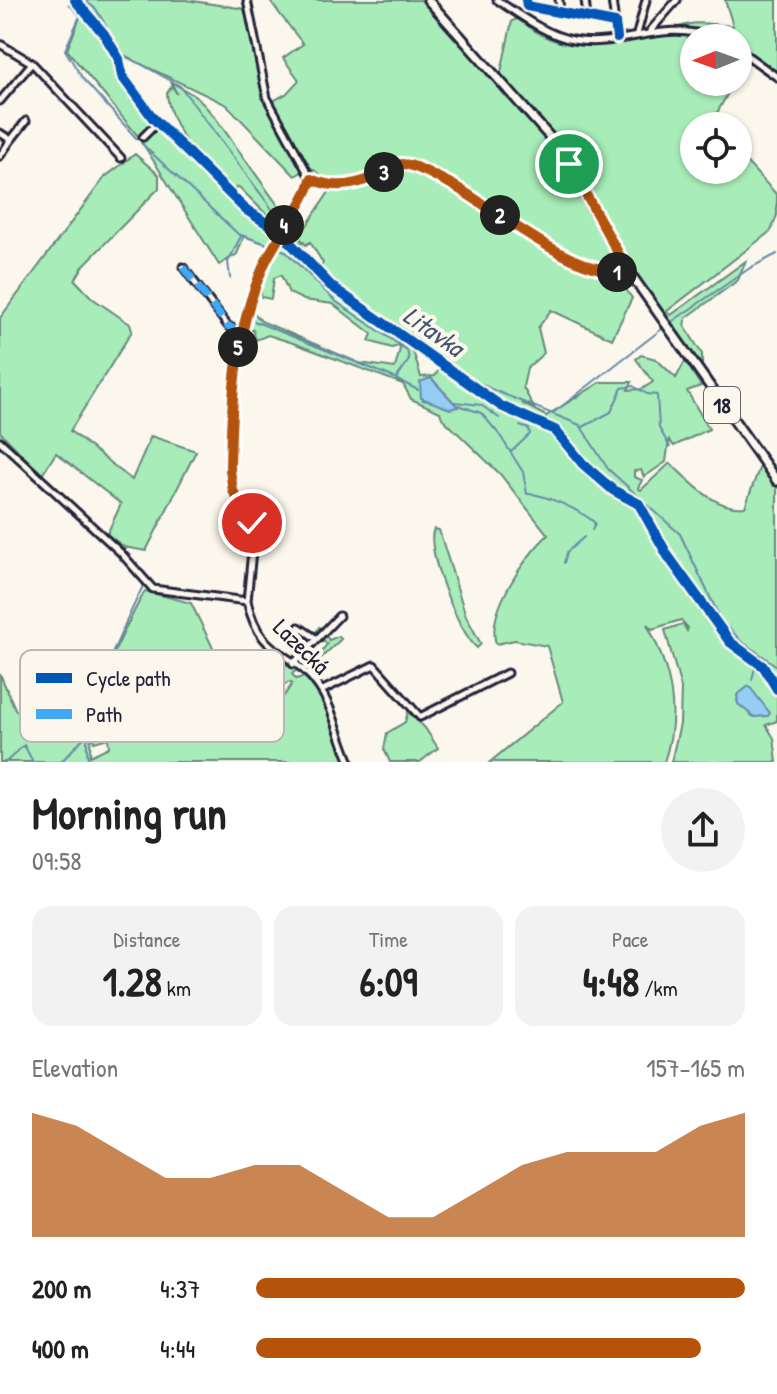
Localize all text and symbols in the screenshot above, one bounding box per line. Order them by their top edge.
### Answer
north arrow [680,24,752,96]
map controls [680,24,752,184]
button: locate [680,112,752,184]
pin [535,130,603,198]
icon: arrive [547,142,591,186]
pin: 3 [364,152,404,192]
text: 3 [379,157,389,187]
pin: 2 [480,195,520,235]
text: 2 [495,200,505,230]
pin: 4 [264,205,304,245]
text: 4 [280,210,288,240]
pin: 1 [597,252,637,292]
text: 1 [613,257,621,287]
water label: Litavka [397,298,473,366]
pin: 5 [218,327,258,367]
text: 5 [233,332,243,362]
road number: 18 [704,387,740,423]
pin [218,489,286,557]
icon: check [230,501,274,545]
street label: Lazecká [267,611,337,681]
legend [20,650,284,742]
text: Cycle path [86,663,170,693]
text: Path [86,699,122,729]
text: Morning run [32,783,227,843]
button: share [661,788,745,872]
text: 09:58 [32,843,81,878]
text: Distance [113,924,180,954]
text: Time [369,924,408,954]
text: Pace [612,924,648,954]
text: 1.28 [103,954,162,1008]
text: 6:09 [360,954,417,1008]
text: 4:48 [583,954,639,1008]
text: km [162,973,191,1003]
text: /km [639,973,678,1003]
text: Elevation [32,1050,118,1085]
text: 157–165 m [646,1050,745,1085]
text: 200 m [32,1271,91,1306]
text: 4:37 [160,1271,200,1306]
text: 400 m [32,1331,89,1366]
text: 4:44 [160,1331,195,1366]

